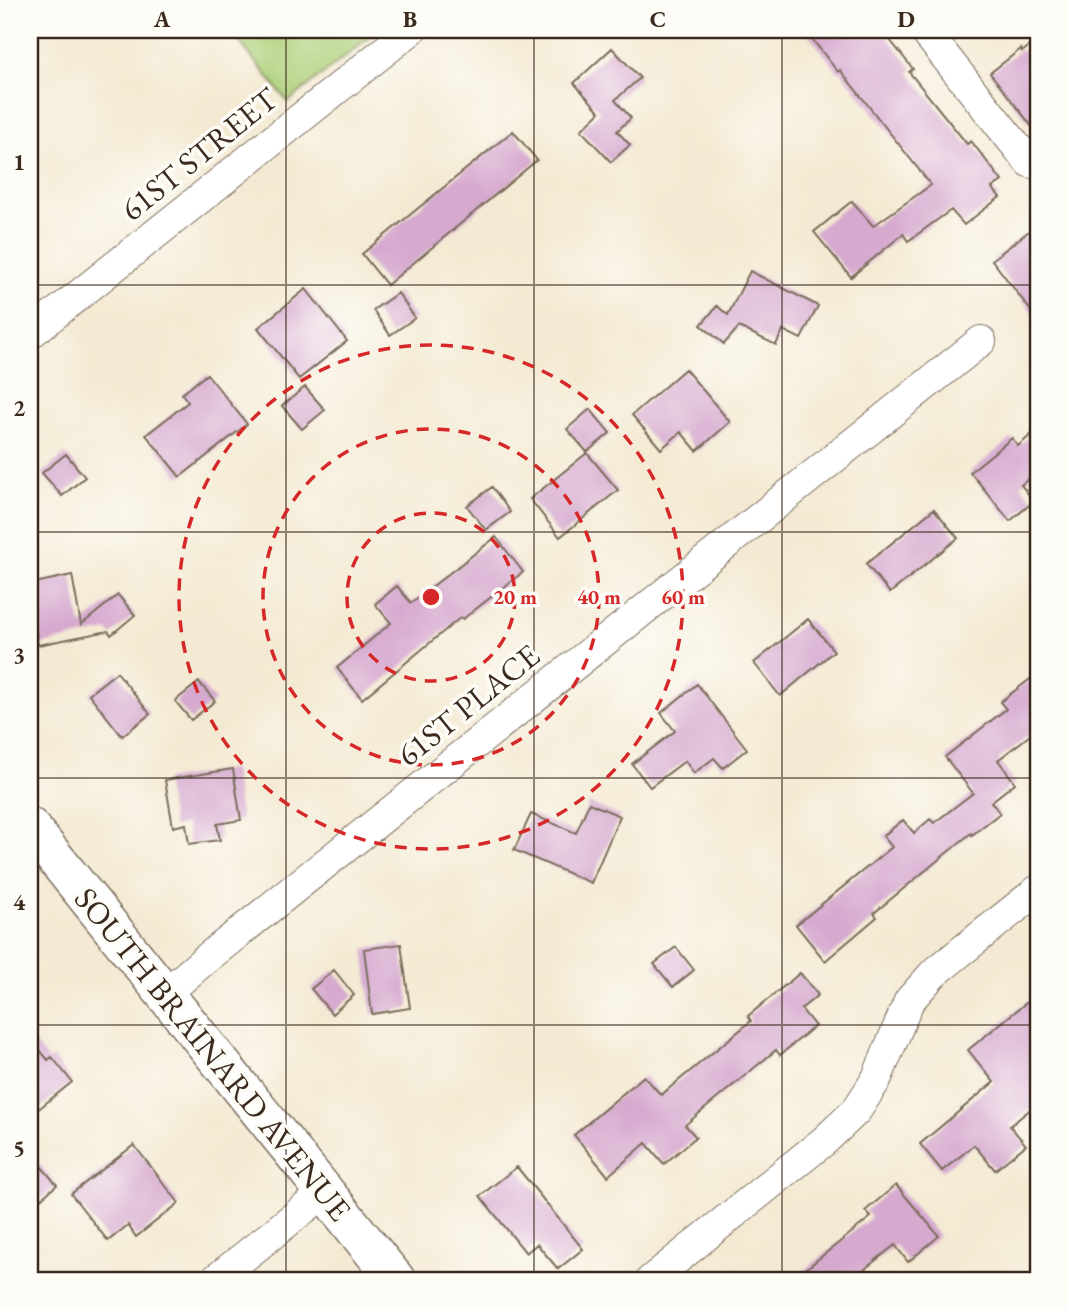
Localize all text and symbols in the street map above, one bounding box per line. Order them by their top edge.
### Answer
text: A [153,4,171,34]
text: B [403,4,417,34]
text: C [650,4,666,34]
text: D [897,4,915,34]
street label: 61ST STREET [112,78,287,230]
text: 1 [13,147,25,177]
text: 2 [13,393,25,423]
text: 20 m [493,583,537,610]
text: 40 m [577,583,621,610]
text: 60 m [661,583,705,610]
centre of rings [419,585,443,609]
street label: 61ST PLACE [388,635,548,775]
text: 3 [13,640,25,670]
street label: SOUTH BRAINARD AVENUE [65,879,361,1229]
text: 4 [13,887,26,917]
text: 5 [13,1133,25,1163]

